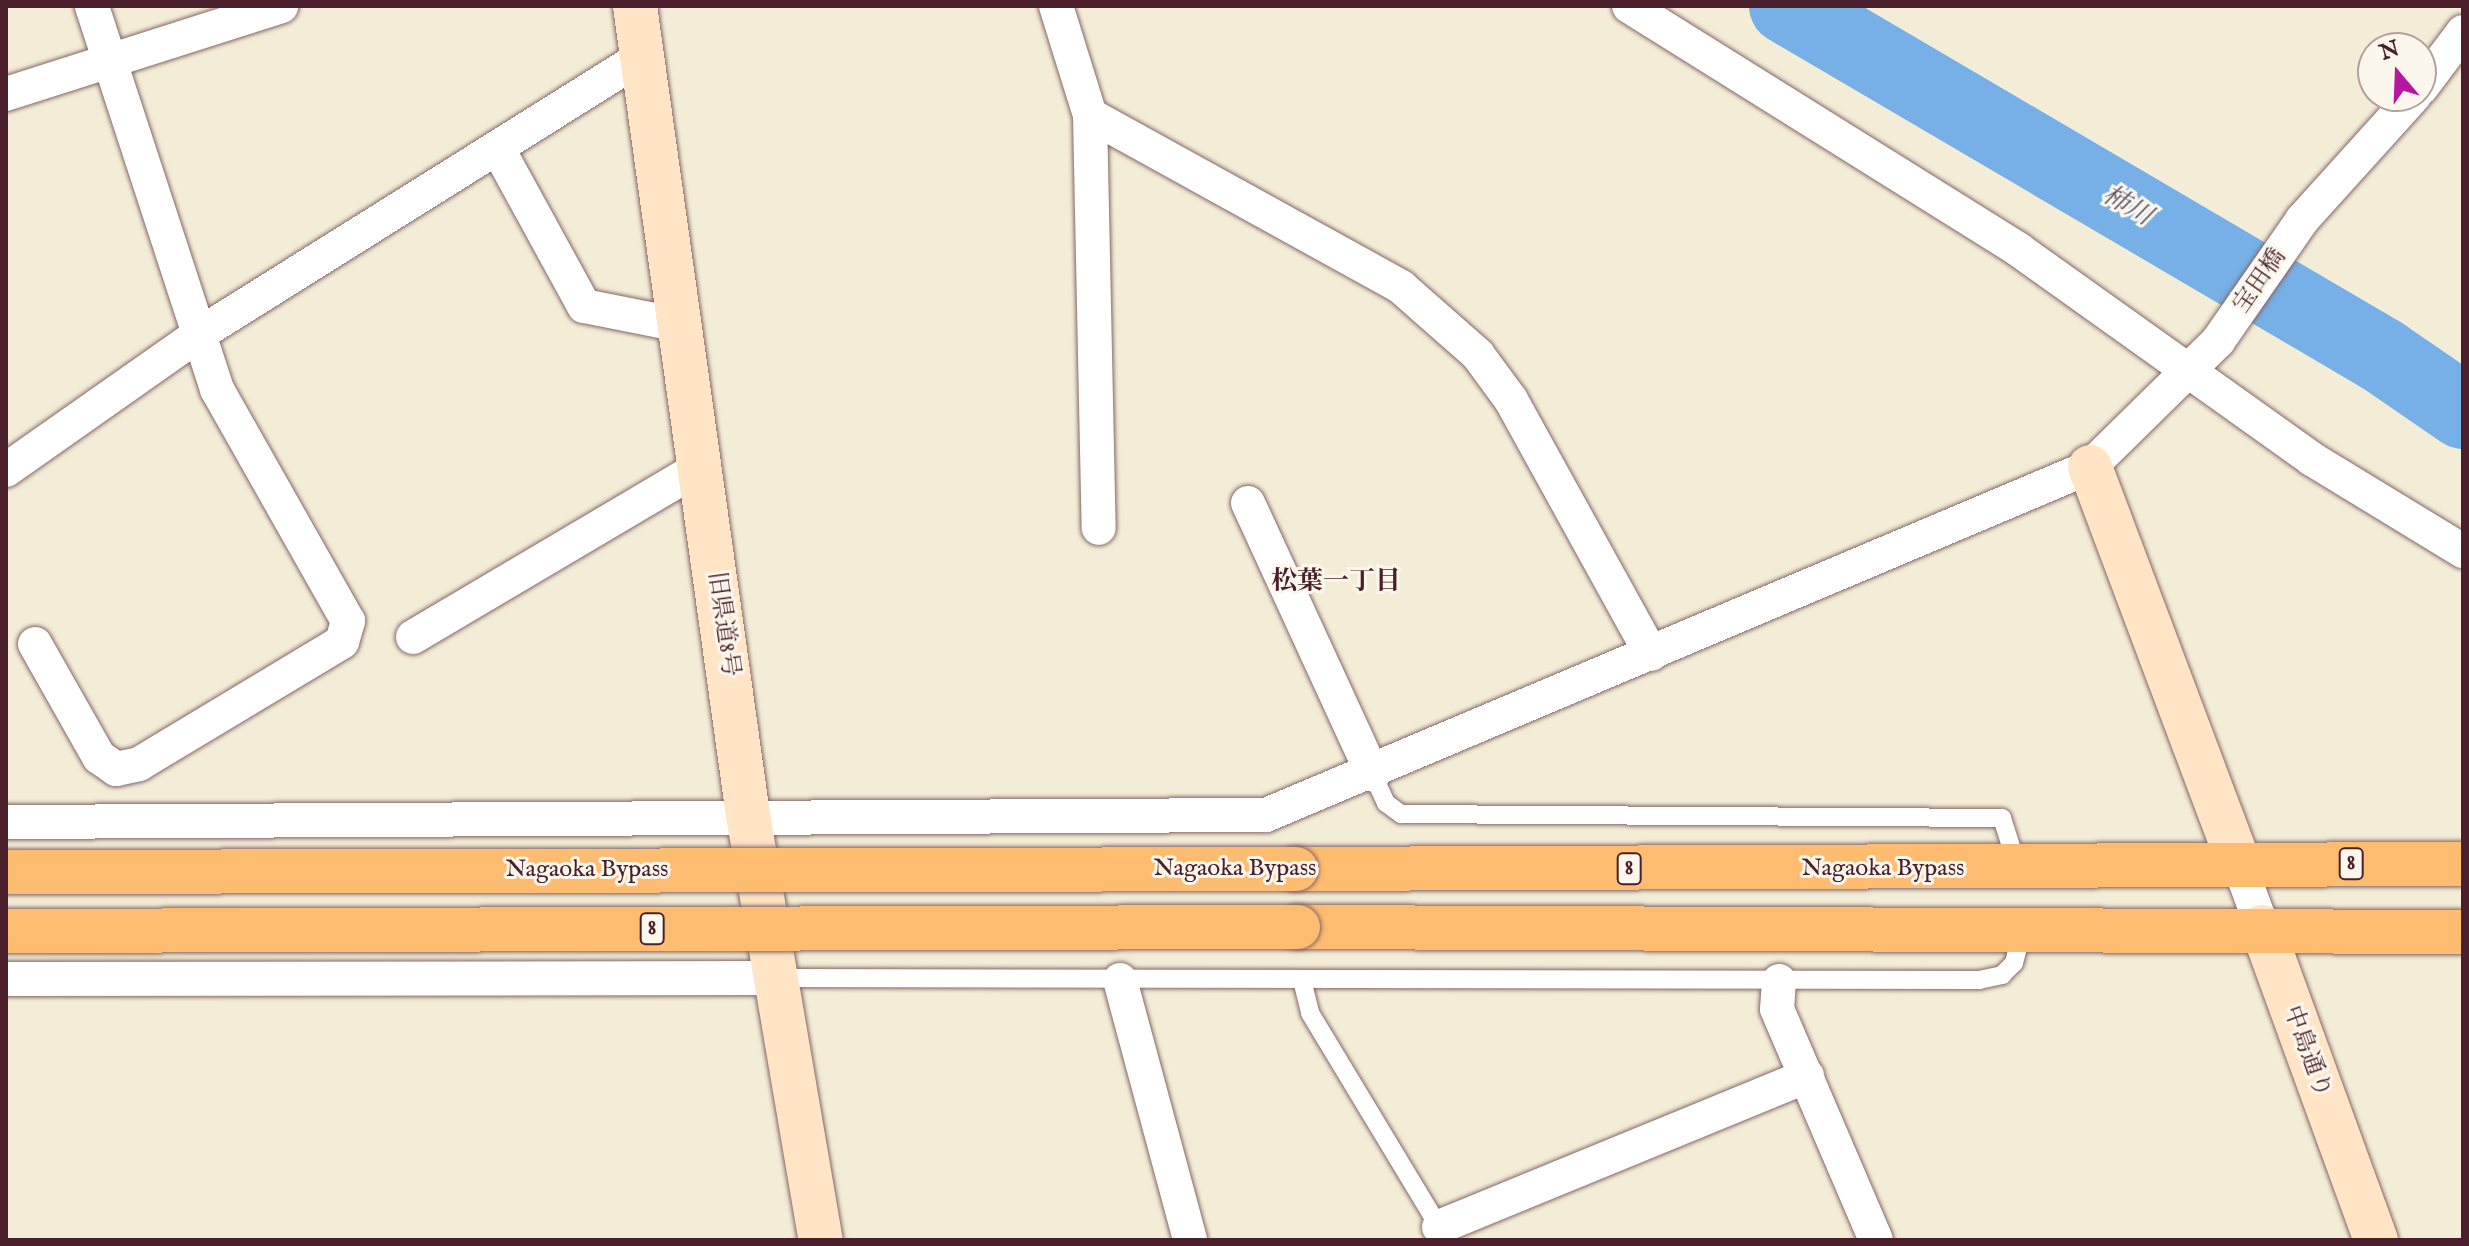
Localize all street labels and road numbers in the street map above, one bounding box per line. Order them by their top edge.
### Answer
street label: 宝田橋 [2228,243,2292,319]
street label: 旧県道8号 [701,570,745,678]
road number: 8 [2337,846,2365,882]
road number: 8 [1615,851,1643,887]
street label: Nagaoka Bypass [1153,855,1317,883]
street label: Nagaoka Bypass [1801,855,1965,883]
street label: Nagaoka Bypass [505,856,669,884]
road number: 8 [638,911,666,947]
street label: 中島通り [2277,1002,2337,1102]

